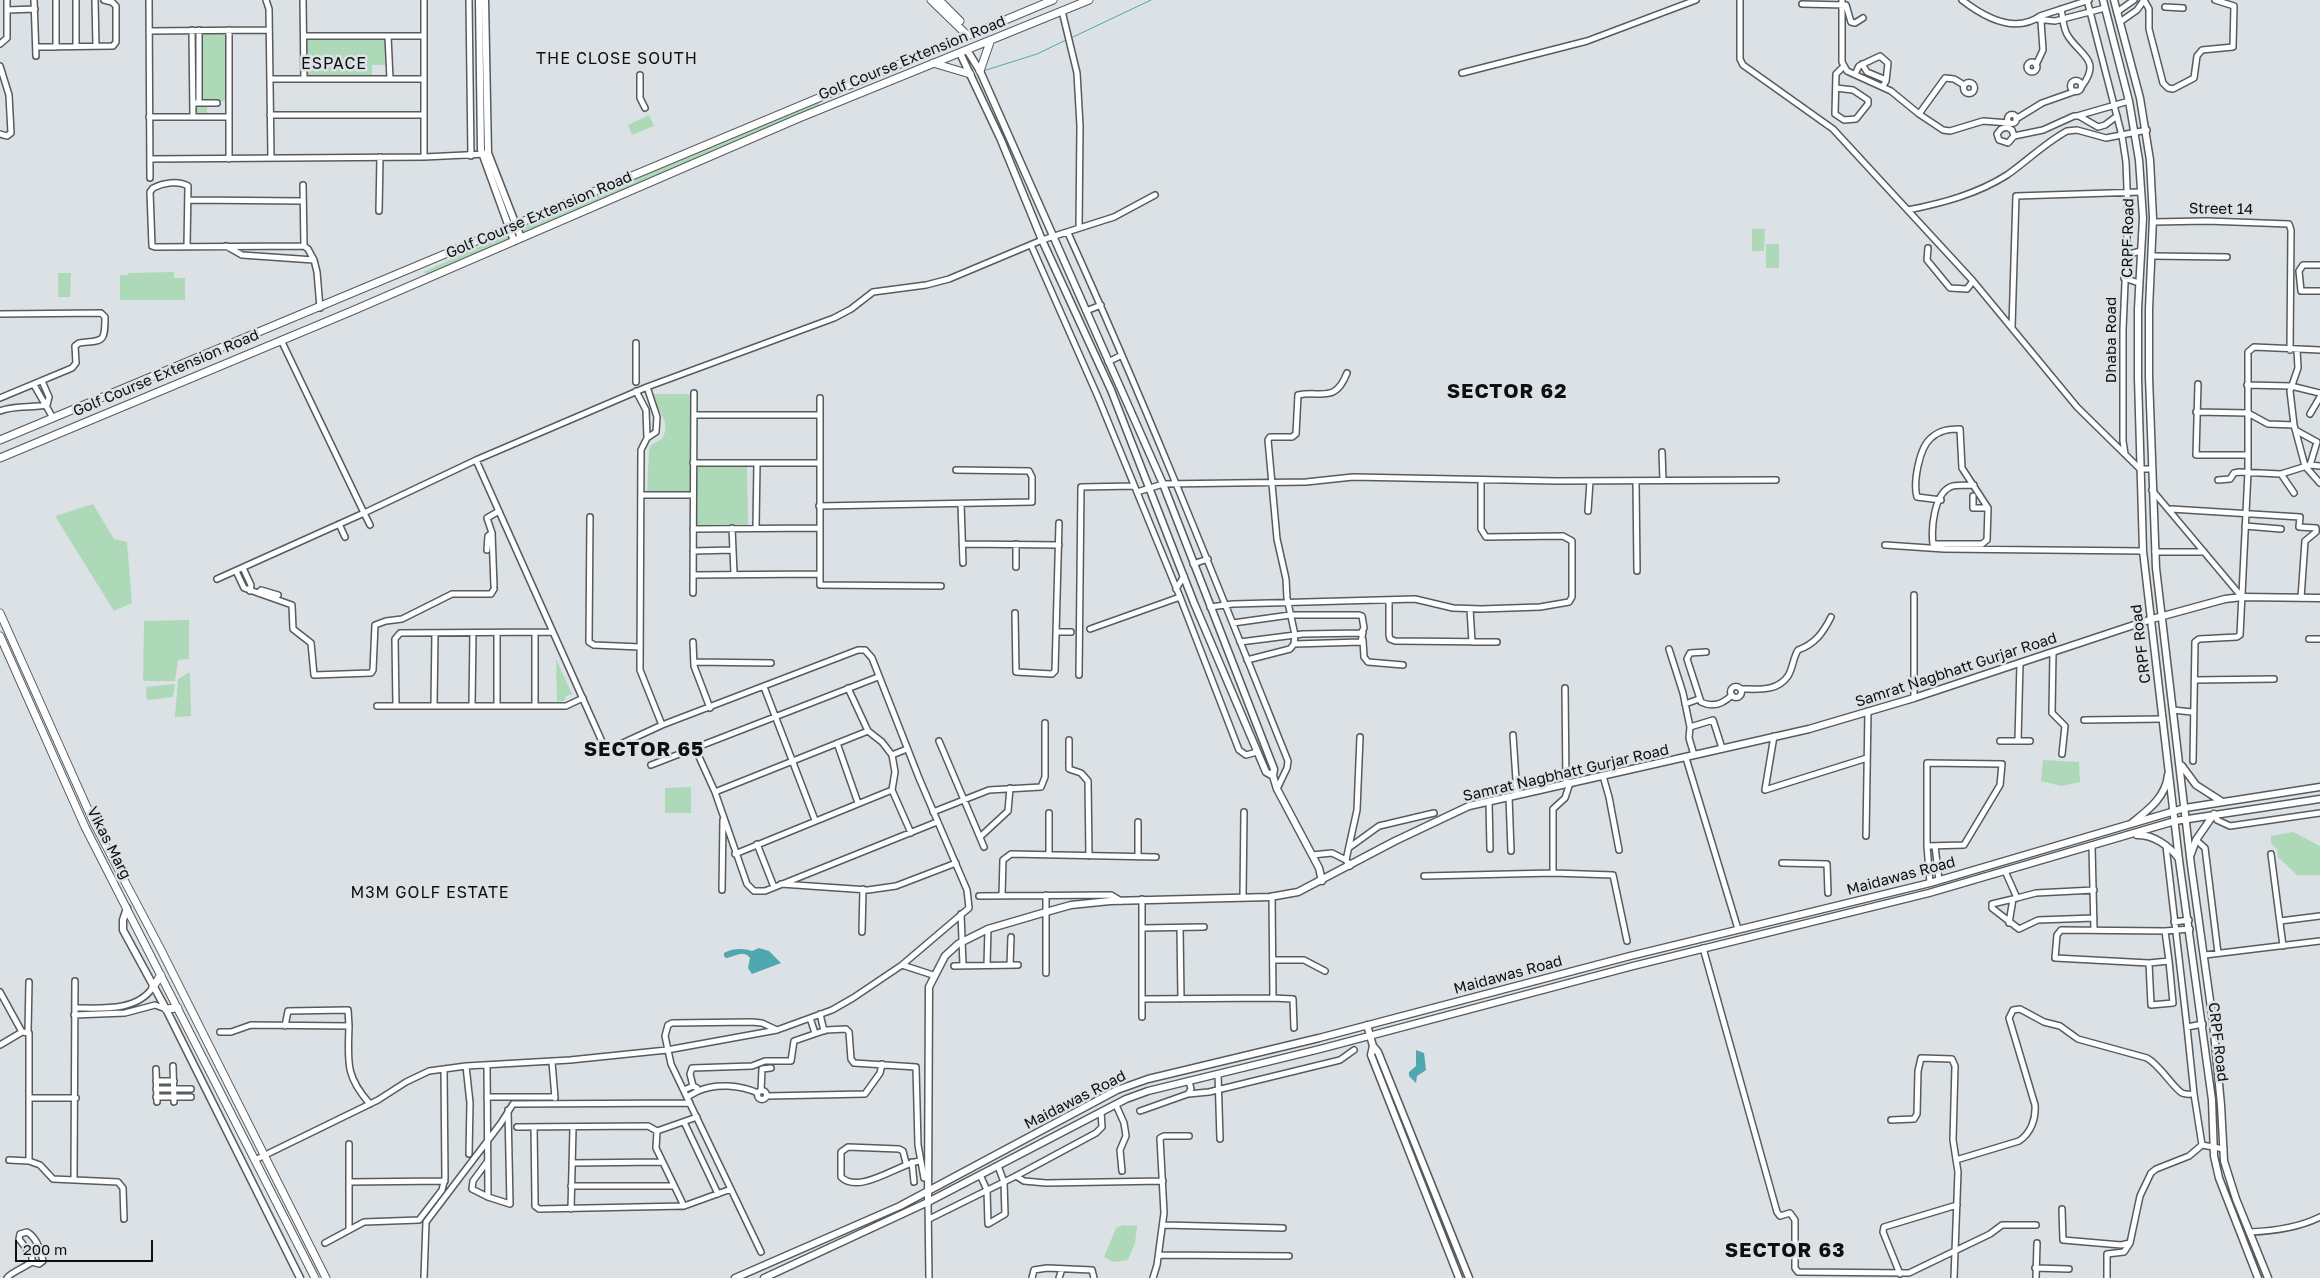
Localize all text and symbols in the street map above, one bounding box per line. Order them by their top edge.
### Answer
street label: Golf Course Extension Road [816,12,1008,104]
district label: THE CLOSE SOUTH [534,49,700,69]
district label: ESPACE [300,54,368,74]
street label: Golf Course Extension Road [443,168,635,262]
street label: CRPF Road [2118,198,2138,278]
street label: Street 14 [2189,199,2253,219]
street label: Dhaba Road [2102,297,2120,383]
street label: Golf Course Extension Road [70,326,262,420]
district label: SECTOR 62 [1446,380,1568,404]
street label: CRPF Road [2127,603,2155,685]
street label: Samrat Nagbhatt Gurjar Road [1853,629,2059,711]
district label: SECTOR 65 [583,738,705,762]
street label: Samrat Nagbhatt Gurjar Road [1461,741,1671,805]
street label: Vikas Marg [83,804,135,882]
street label: Maidawas Road [1845,853,1957,899]
district label: M3M GOLF ESTATE [349,883,511,903]
street label: Maidawas Road [1452,952,1564,998]
street label: CRPF Road [2204,1001,2232,1083]
street label: Maidawas Road [1021,1067,1129,1133]
scale bar [18,1230,155,1262]
district label: SECTOR 63 [1724,1239,1846,1263]
text: 200 m [23,1240,67,1258]

